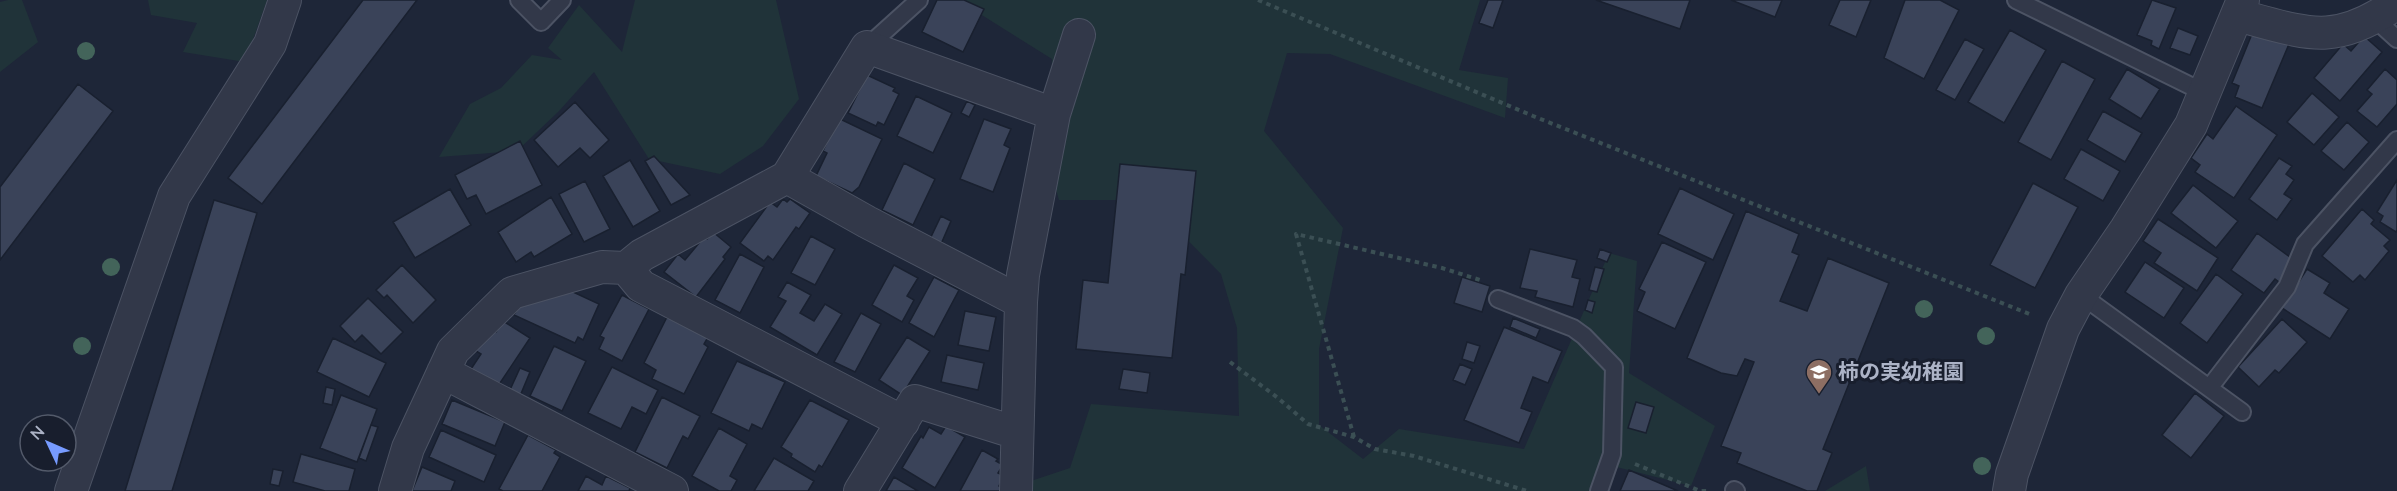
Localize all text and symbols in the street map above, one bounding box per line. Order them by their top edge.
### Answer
school or university icon: 柿の実幼稚園 [1804,357,1834,395]
place label: 柿の実幼稚園 [1838,358,1964,386]
north arrow [18,413,78,473]
text: N [26,421,50,445]

